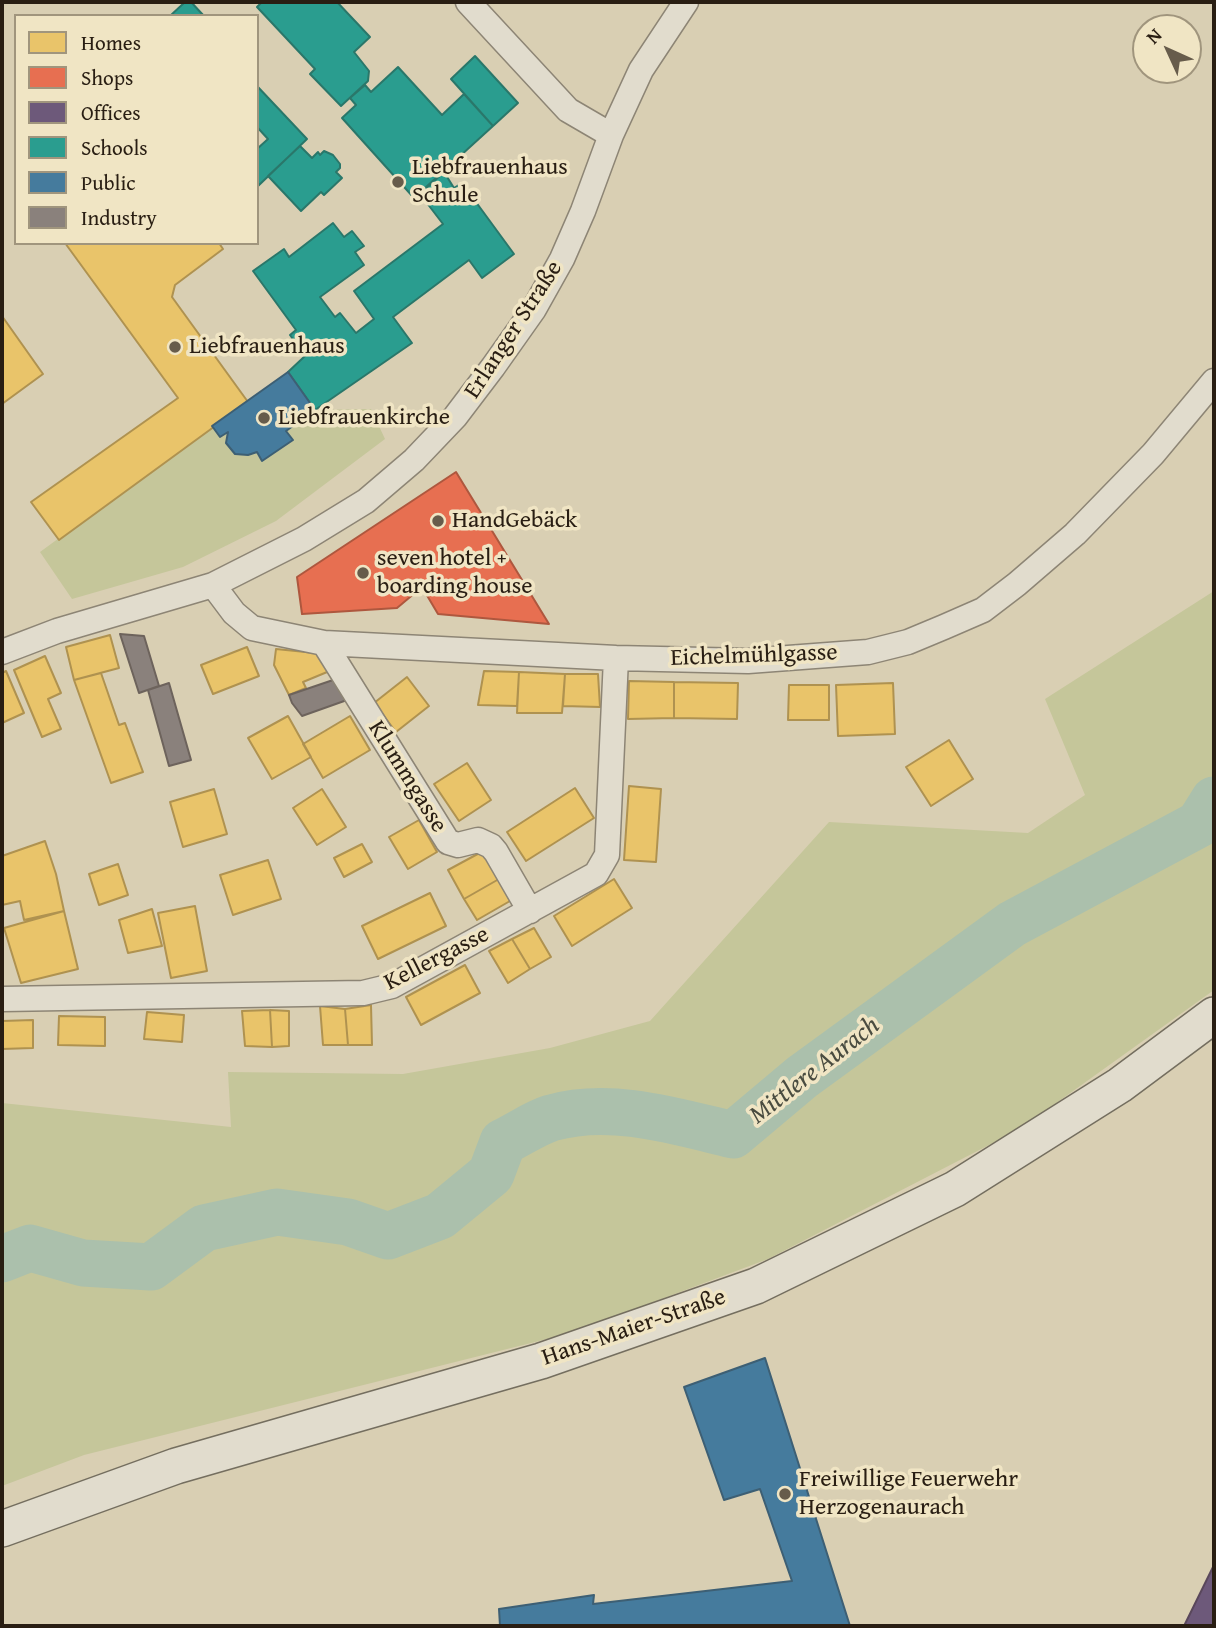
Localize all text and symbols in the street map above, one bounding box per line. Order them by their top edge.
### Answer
legend [14,14,259,245]
north arrow [1132,14,1202,84]
text: N [1139,21,1168,50]
text: Homes [81,27,141,58]
text: Shops [81,62,133,93]
text: Offices [81,97,141,128]
text: Schools [81,132,148,163]
place label: Liebfrauenhaus Schule [412,154,568,210]
text: Public [81,167,136,198]
marker: Liebfrauenhaus Schule [390,174,406,190]
text: Industry [81,202,157,233]
street label: Erlanger Straße [459,256,569,404]
place label: Liebfrauenhaus [189,333,345,361]
marker: Liebfrauenhaus [167,339,183,355]
place label: Liebfrauenkirche [278,404,450,432]
marker: Liebfrauenkirche [256,410,272,426]
place label: HandGebäck [452,507,577,535]
marker: HandGebäck [430,513,446,529]
place label: seven hotel + boarding house [377,545,532,601]
marker: seven hotel + boarding house [355,565,371,581]
street label: Eichelmühlgasse [670,639,838,673]
street label: Klummgasse [361,716,453,838]
street label: Kellergasse [380,920,494,998]
water label: Mittlere Aurach [744,1011,886,1131]
street label: Hans-Maier-Straße [538,1283,730,1373]
place label: Freiwillige Feuerwehr Herzogenaurach [799,1466,1018,1522]
marker: Freiwillige Feuerwehr Herzogenaurach [777,1486,793,1502]

